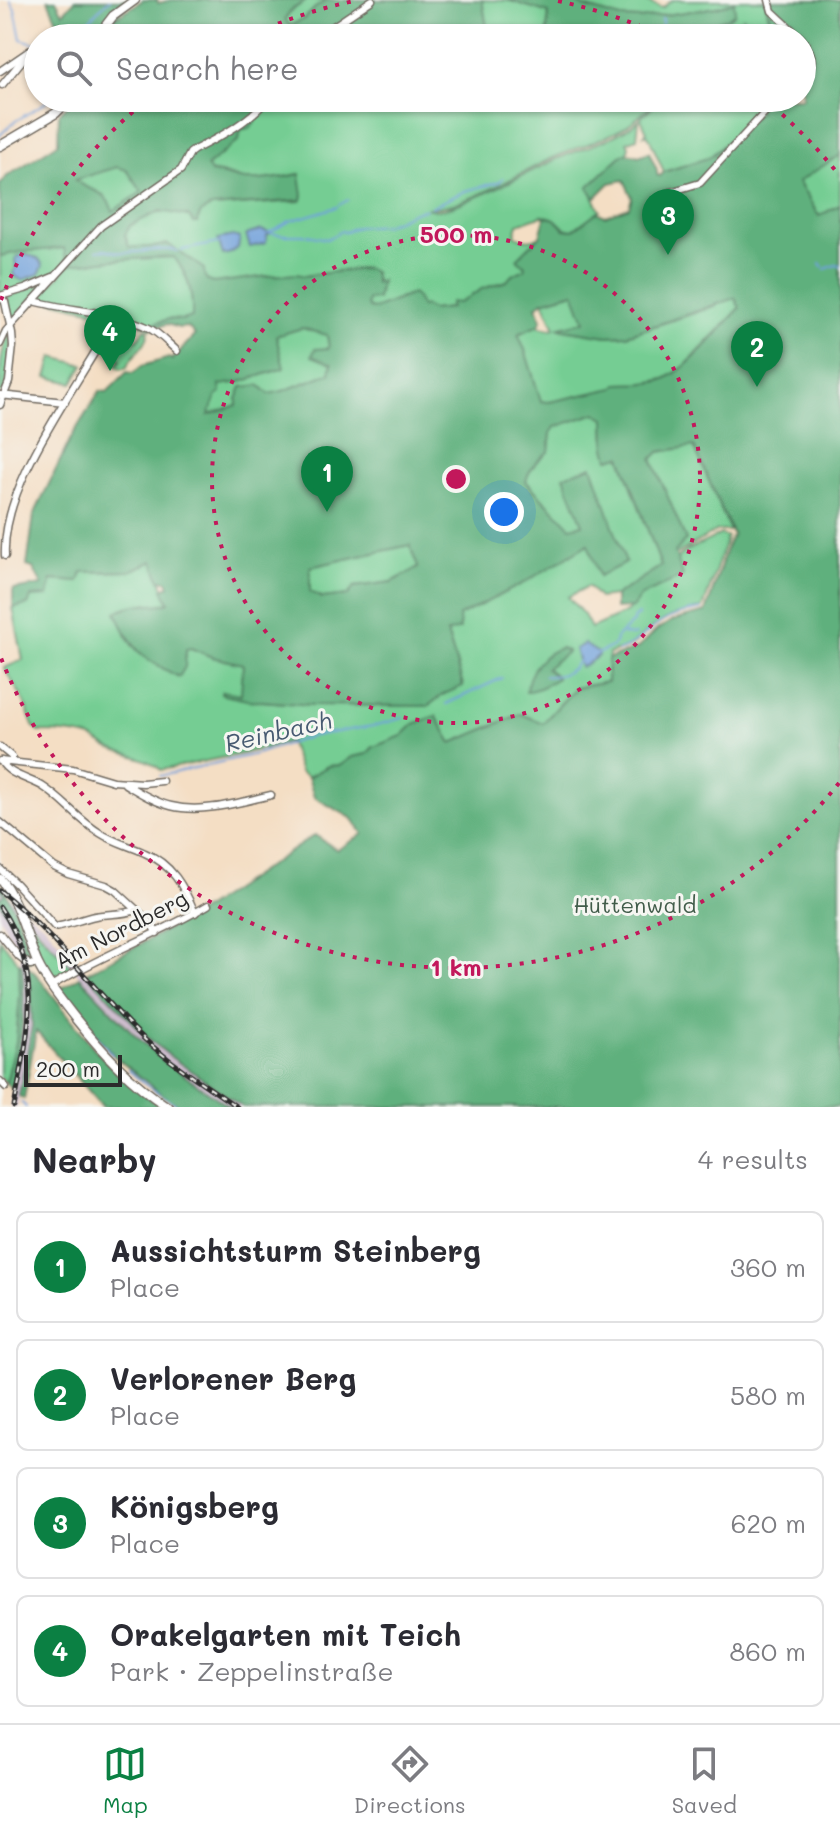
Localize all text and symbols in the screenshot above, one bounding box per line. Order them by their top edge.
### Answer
search box [24,24,816,112]
icon: search [52,46,96,90]
text: Search here [116,48,299,88]
pin: 3 [642,189,694,255]
text: 500 m [420,218,492,249]
pin: 4 [84,305,136,371]
pin: 2 [731,321,783,387]
pin: 1 [301,446,353,512]
centre of rings [442,465,470,493]
your location [484,492,524,532]
water label: Reinbach [222,704,334,758]
street label: Am Nordberg [50,883,192,975]
park label: Hüttenwald [573,890,697,919]
text: 1 km [430,951,482,982]
scale bar [24,1051,122,1087]
text: 200 m [36,1054,100,1083]
text: Nearby [32,1137,157,1182]
text: 4 results [698,1142,808,1176]
text: Aussichtsturm Steinberg [110,1230,481,1270]
text: 1 [54,1250,66,1284]
text: 360 m [730,1250,806,1284]
text: Place [110,1270,180,1304]
text: Verlorener Berg [110,1358,356,1398]
text: 2 [53,1378,67,1412]
text: 580 m [730,1378,806,1412]
text: Place [110,1398,180,1432]
text: Königsberg [110,1486,279,1526]
text: 3 [52,1506,68,1540]
text: 620 m [731,1506,806,1540]
text: Place [110,1526,180,1560]
text: Orakelgarten mit Teich [110,1614,461,1654]
text: 4 [52,1634,68,1668]
text: 860 m [729,1634,806,1668]
text: Park · Zeppelinstraße [110,1654,393,1688]
tab: Map [103,1742,148,1819]
tab: Directions [354,1742,466,1819]
tab: Saved [672,1742,737,1819]

